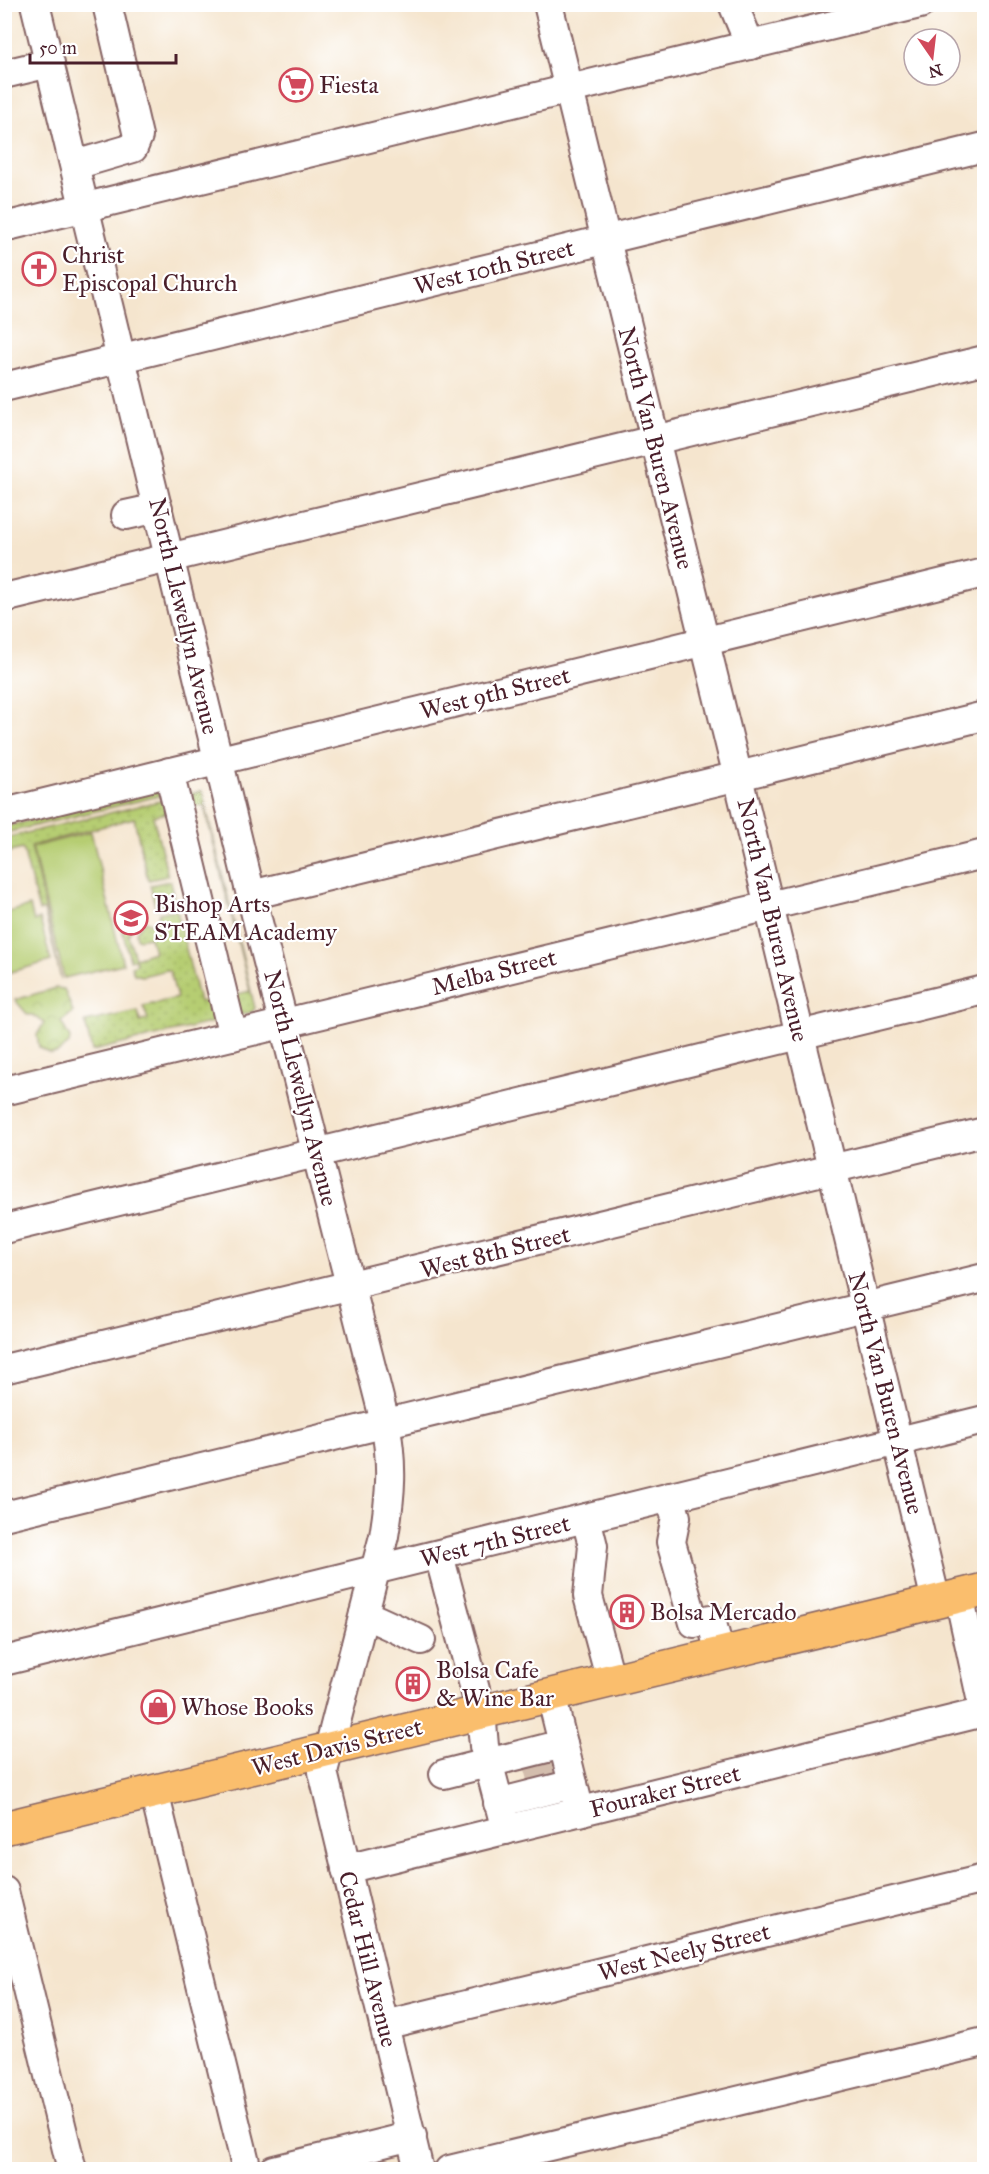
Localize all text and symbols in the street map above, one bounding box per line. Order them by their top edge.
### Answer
scale bar [30,27,176,65]
north arrow [902,27,962,87]
text: 50 m [39,37,77,59]
text: N [926,60,944,82]
supermarket icon: Fiesta [278,67,314,103]
place label: Fiesta [319,70,379,100]
street label: West 10th Street [411,232,578,301]
place label: Christ Episcopal Church [62,240,237,298]
church icon: Christ Episcopal Church [21,251,57,287]
street label: North Van Buren Avenue [611,324,701,572]
street label: North Llewellyn Avenue [142,495,226,737]
street label: West 9th Street [417,660,574,726]
street label: North Van Buren Avenue [730,795,816,1045]
place label: Bishop Arts STEAM Academy [154,889,338,947]
school or university icon: Bishop Arts STEAM Academy [113,900,149,936]
street label: Melba Street [428,942,560,1002]
street label: North Llewellyn Avenue [257,967,345,1209]
street label: West 8th Street [417,1219,574,1285]
street label: North Van Buren Avenue [841,1269,931,1517]
street label: West 7th Street [417,1508,574,1574]
building icon: Bolsa Mercado [609,1594,645,1630]
place label: Bolsa Mercado [650,1597,797,1627]
place label: Bolsa Cafe & Wine Bar [436,1655,554,1713]
building icon: Bolsa Cafe & Wine Bar [395,1666,431,1702]
shop icon: Whose Books [140,1689,176,1725]
place label: Whose Books [181,1692,314,1722]
street label: West Davis Street [249,1711,426,1783]
street label: Fouraker Street [587,1758,744,1824]
street label: Cedar Hill Avenue [332,1868,404,2050]
street label: West Neely Street [595,1916,774,1988]

